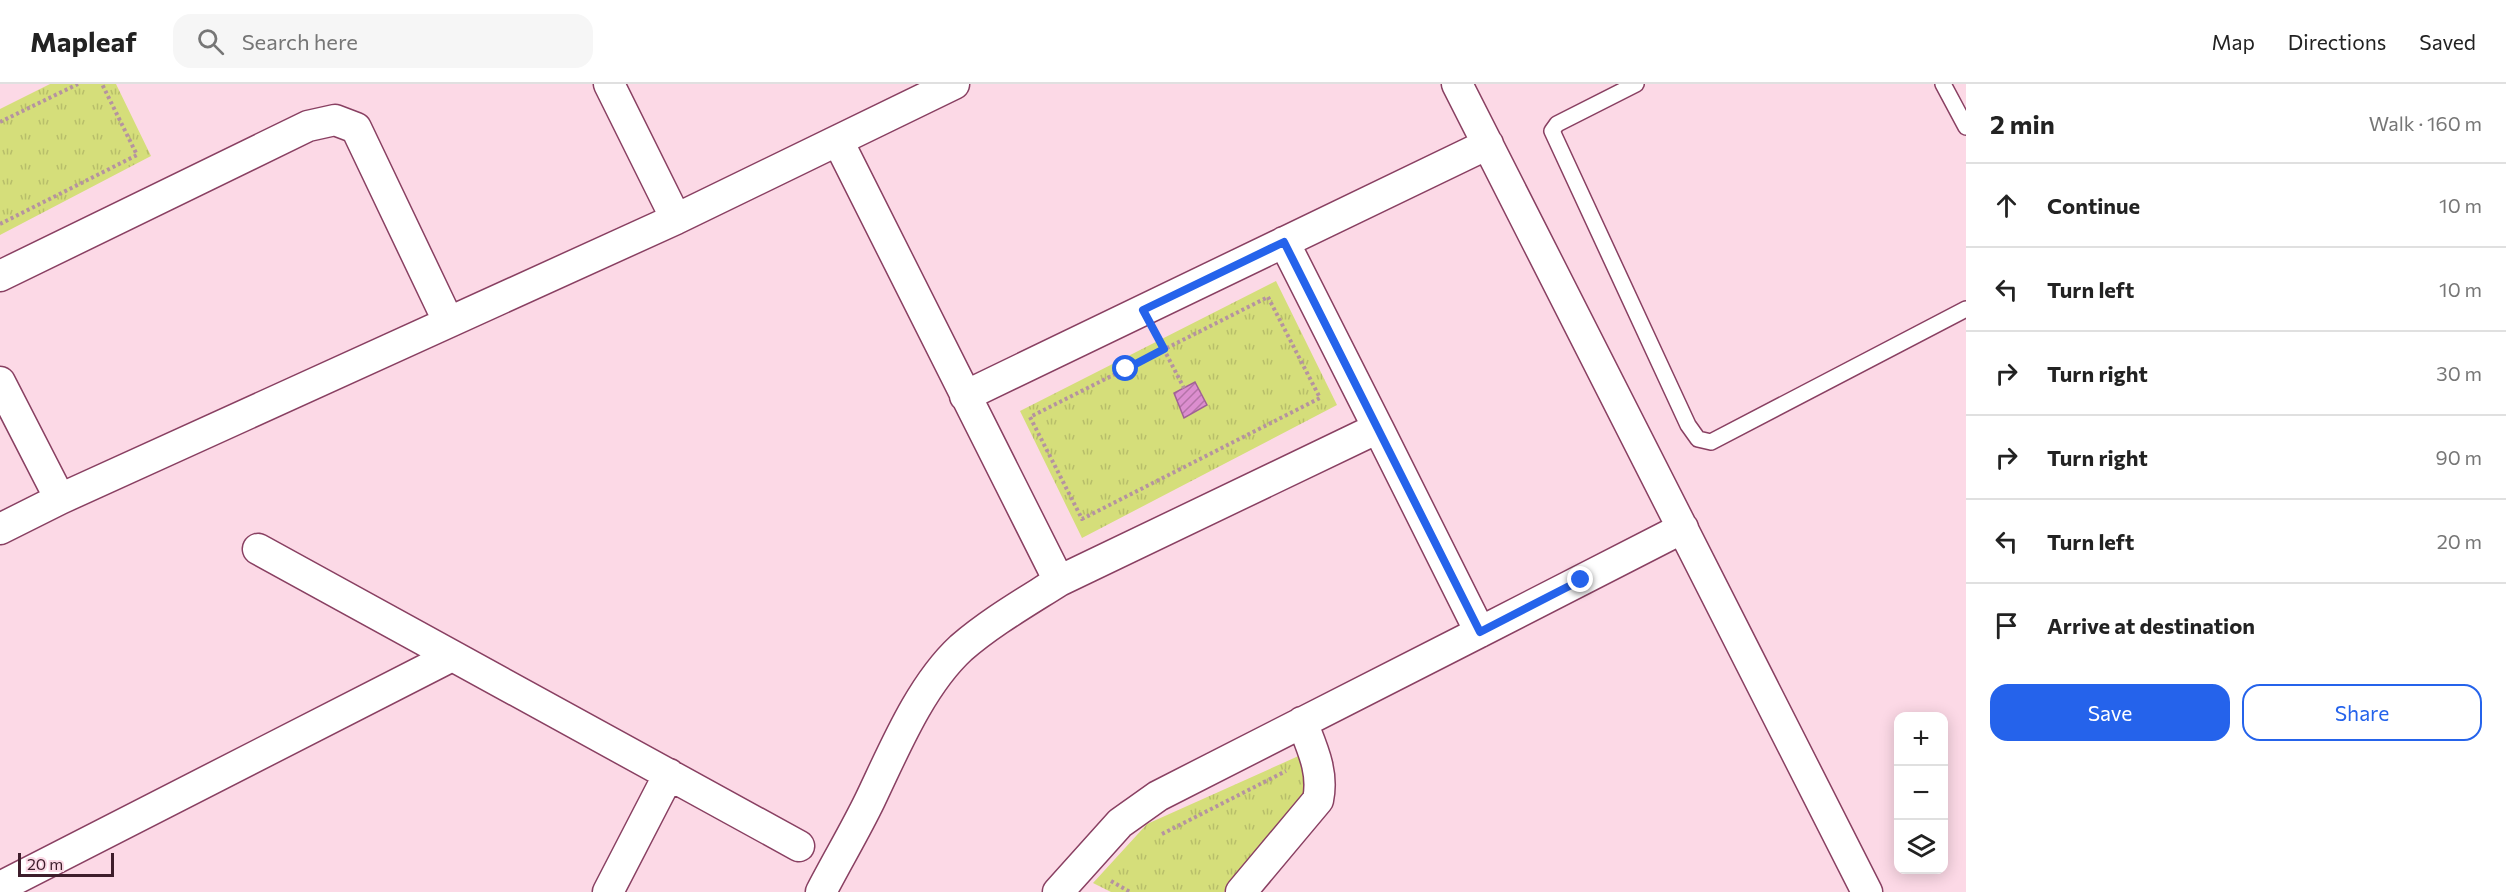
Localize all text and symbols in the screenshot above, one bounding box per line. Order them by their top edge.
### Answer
search box [173,14,593,68]
text: Mapleaf [30,24,137,58]
icon: search [194,25,227,58]
text: Search here [242,28,358,55]
text: Map [2212,29,2255,54]
text: Directions [2288,29,2386,54]
text: Saved [2419,29,2476,54]
text: 2 min [1990,108,2055,139]
text: Walk · 160 m [2369,111,2482,135]
icon: ahead [1990,189,2023,222]
text: Continue [2047,192,2140,219]
text: 10 m [2439,193,2482,217]
icon: left [1990,273,2023,306]
text: Turn left [2047,276,2134,303]
text: 10 m [2439,277,2482,301]
route start [1112,355,1138,381]
icon: right [1990,357,2023,390]
text: Turn right [2047,360,2148,387]
text: 30 m [2436,361,2482,385]
icon: right [1990,441,2023,474]
text: Turn right [2047,444,2148,471]
text: 90 m [2436,445,2482,469]
icon: left [1990,525,2023,558]
text: Turn left [2047,528,2134,555]
text: 20 m [2437,529,2482,553]
route end [1567,566,1593,592]
icon: arrive [1990,609,2023,642]
text: Arrive at destination [2047,612,2255,639]
button: Save [1990,684,2230,741]
button: Share [2242,684,2482,741]
map controls [1894,712,1948,874]
button: + [1894,712,1948,766]
button: − [1894,766,1948,820]
button: layers [1894,820,1948,874]
scale bar [18,850,114,878]
text: 20 m [27,854,63,873]

